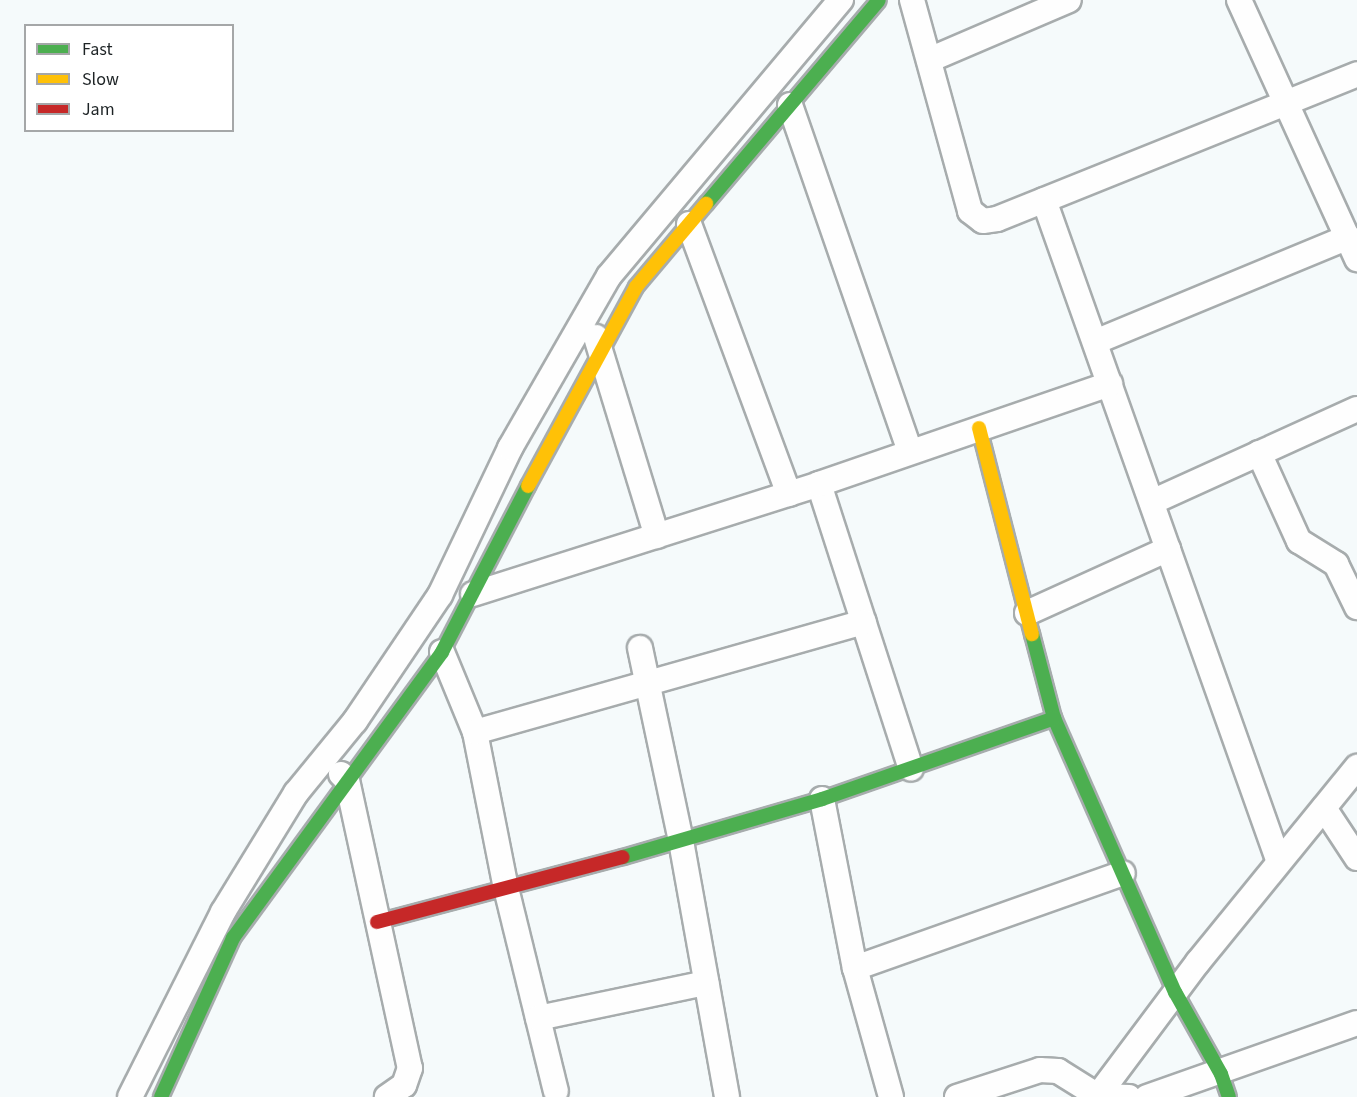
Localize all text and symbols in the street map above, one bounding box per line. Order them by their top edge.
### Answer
legend [24,24,234,132]
text: Fast [82,37,113,62]
text: Slow [82,67,119,92]
text: Jam [82,97,115,122]

